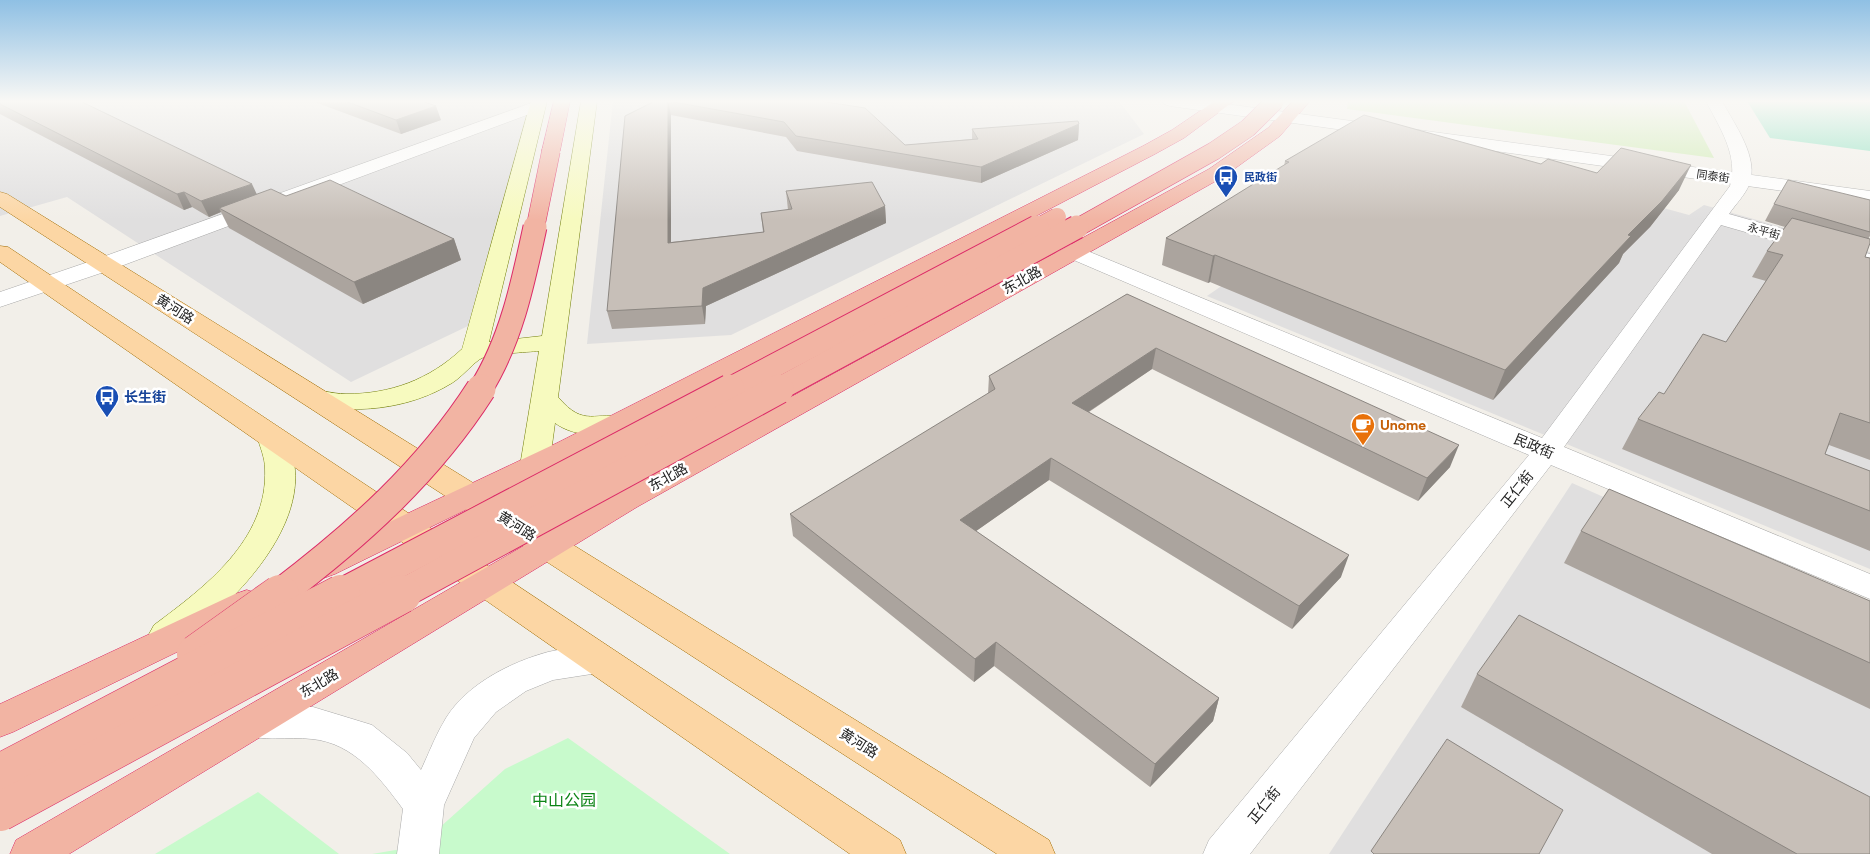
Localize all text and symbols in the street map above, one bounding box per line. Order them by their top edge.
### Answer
bus stop icon: 民政街 [1213,164,1239,198]
street label: 同泰街 [1696,168,1730,185]
place label: 民政街 [1244,171,1277,184]
street label: 永平街 [1746,221,1782,242]
street label: 东北路 [1000,263,1045,298]
street label: 黄河路 [152,291,197,328]
bus stop icon: 长生街 [94,384,120,418]
place label: 长生街 [124,389,166,406]
cafe icon: Unome [1350,412,1376,446]
place label: Unome [1380,417,1426,434]
street label: 民政街 [1511,430,1556,462]
street label: 东北路 [646,460,691,495]
street label: 正仁街 [1498,468,1537,511]
street label: 黄河路 [494,508,539,545]
street label: 东北路 [297,665,342,702]
street label: 黄河路 [836,725,881,762]
street label: 正仁街 [1245,784,1284,827]
park label: 中山公园 [532,791,596,810]

